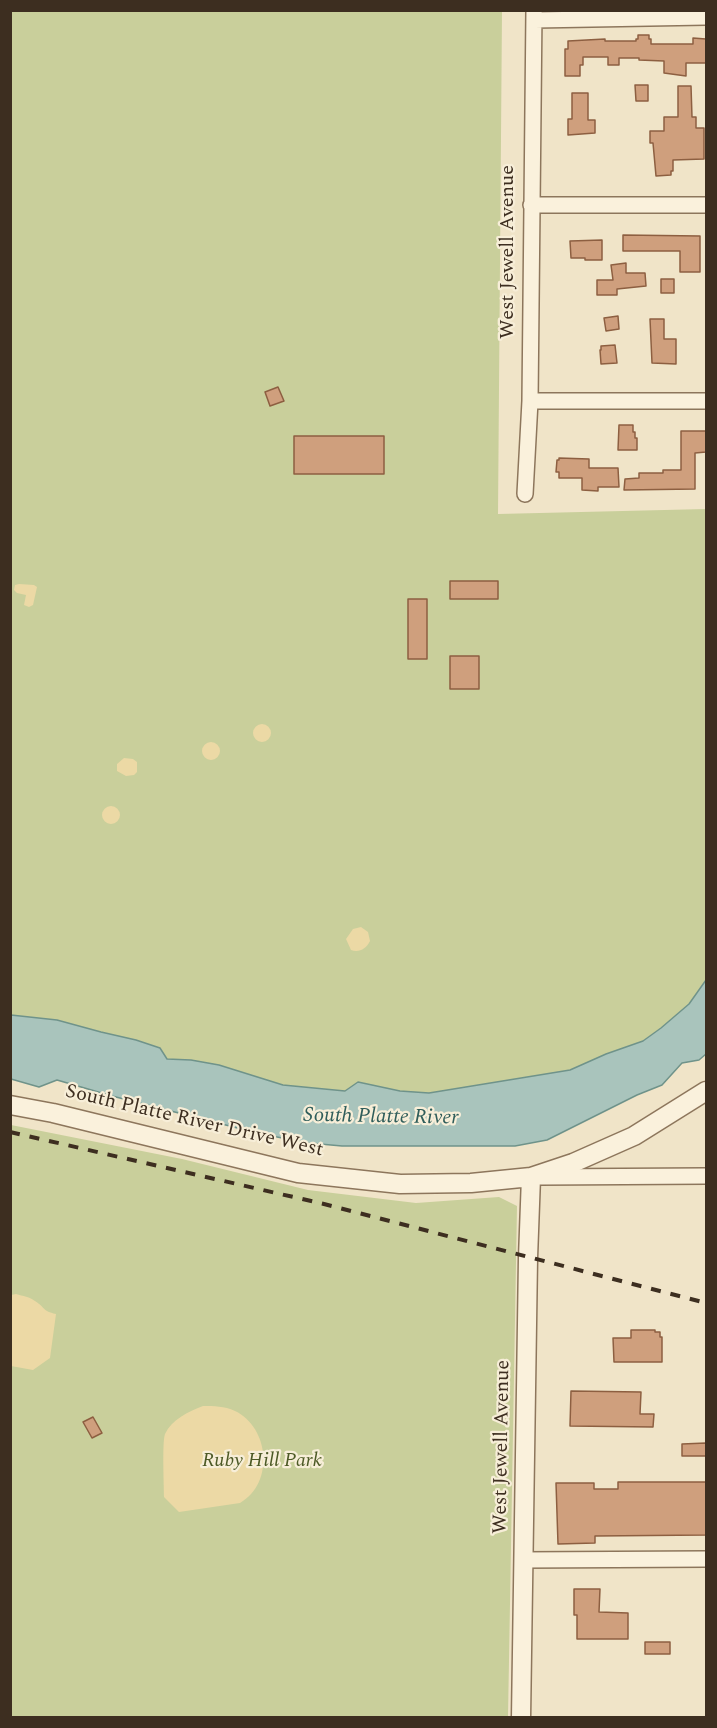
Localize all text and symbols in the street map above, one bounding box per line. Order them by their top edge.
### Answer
street label: West Jewell Avenue [497,165,521,339]
street label: South Platte River Drive West [63,1081,325,1163]
water label: South Platte River [303,1104,459,1132]
street label: West Jewell Avenue [489,1360,517,1534]
park label: Ruby Hill Park [202,1450,322,1474]

